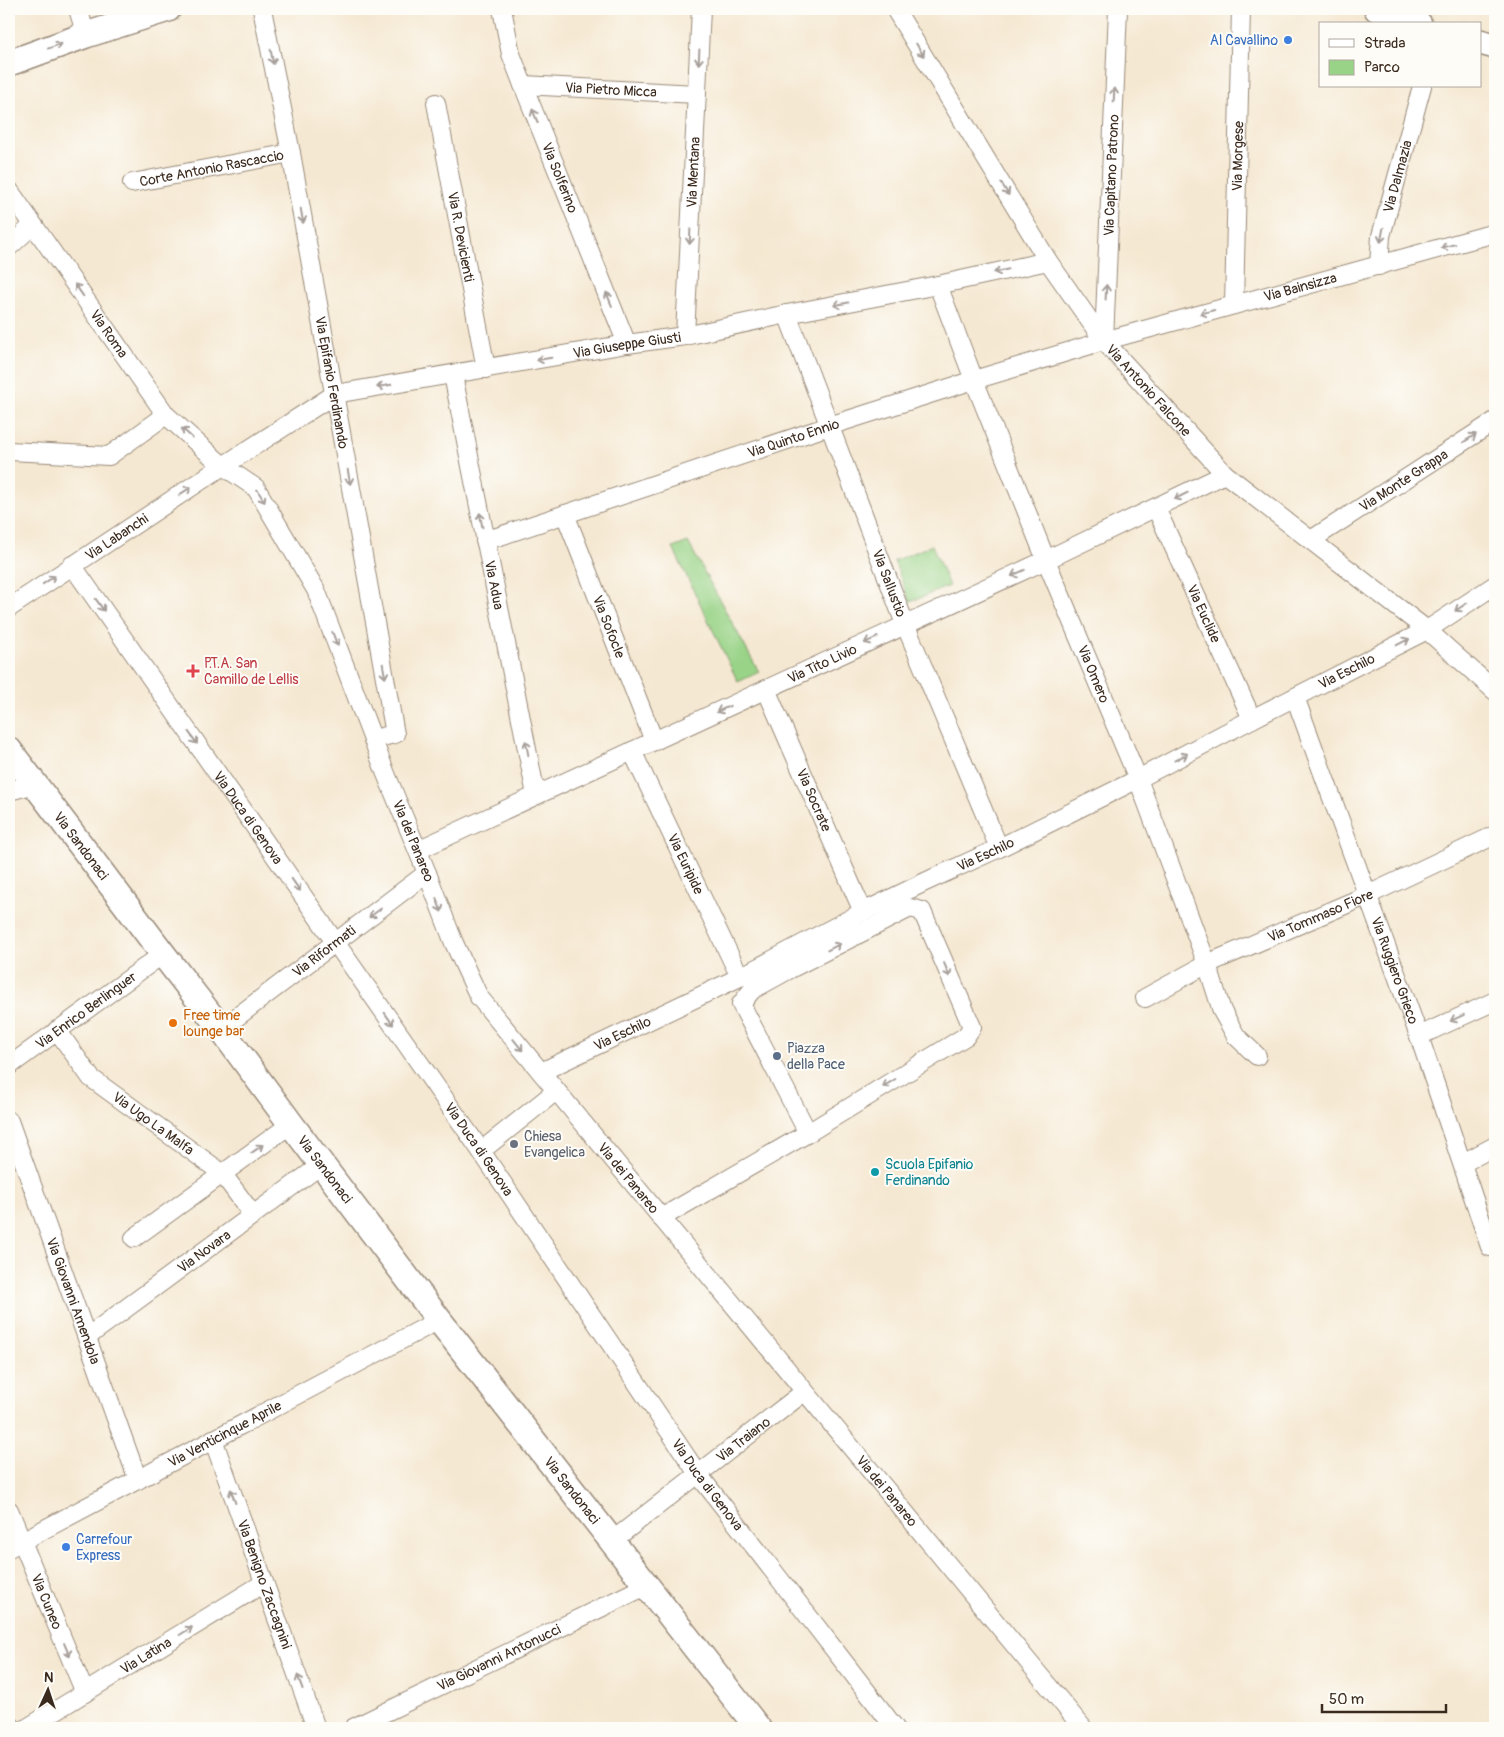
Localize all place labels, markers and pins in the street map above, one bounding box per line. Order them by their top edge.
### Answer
place label: Al Cavallino [1210,32,1278,49]
marker: Al Cavallino [1282,34,1294,46]
place label: P.T.A. San Camillo de Lellis [204,655,299,688]
marker: P.T.A. San Camillo de Lellis [186,664,200,678]
place label: Free time lounge bar [183,1007,244,1040]
marker: Free time lounge bar [167,1017,179,1029]
place label: Piazza della Pace [787,1040,845,1073]
marker: Piazza della Pace [771,1050,783,1062]
place label: Chiesa Evangelica [524,1128,585,1161]
marker: Chiesa Evangelica [508,1138,520,1150]
place label: Scuola Epifanio Ferdinando [885,1156,974,1189]
marker: Scuola Epifanio Ferdinando [869,1166,881,1178]
place label: Carrefour Express [76,1531,132,1564]
marker: Carrefour Express [60,1541,72,1553]

